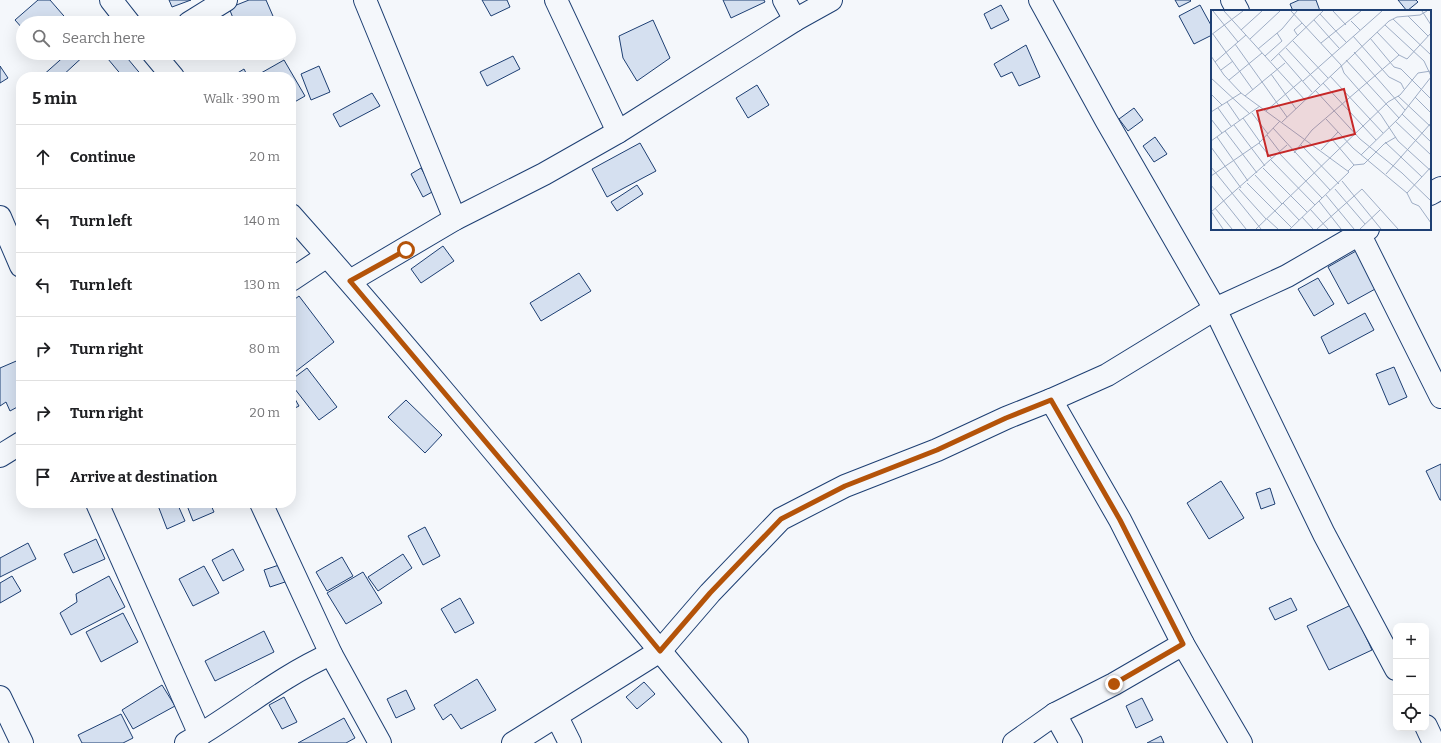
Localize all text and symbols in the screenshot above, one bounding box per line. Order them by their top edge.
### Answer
inset map [1211,10,1431,230]
search box [16,16,296,60]
icon: search [30,27,52,49]
text: Search here [62,29,145,47]
text: 5 min [32,88,77,109]
text: Walk · 390 m [203,91,280,106]
icon: ahead [32,146,54,168]
text: Continue [70,148,136,166]
text: 20 m [250,149,280,164]
icon: left [32,210,54,232]
text: Turn left [70,212,132,230]
text: 140 m [244,213,280,228]
route start [397,241,415,259]
icon: left [32,274,54,296]
text: Turn left [70,276,132,294]
text: 130 m [244,277,280,292]
icon: right [32,338,54,360]
text: Turn right [70,340,143,358]
text: 80 m [249,341,280,356]
icon: right [32,402,54,424]
text: Turn right [70,404,143,422]
text: 20 m [250,405,280,420]
icon: arrive [32,466,54,488]
text: Arrive at destination [70,468,217,486]
map controls [1393,623,1429,731]
button: + [1393,623,1429,659]
button: − [1393,659,1429,695]
route end [1105,675,1123,693]
button: locate [1393,695,1429,731]

